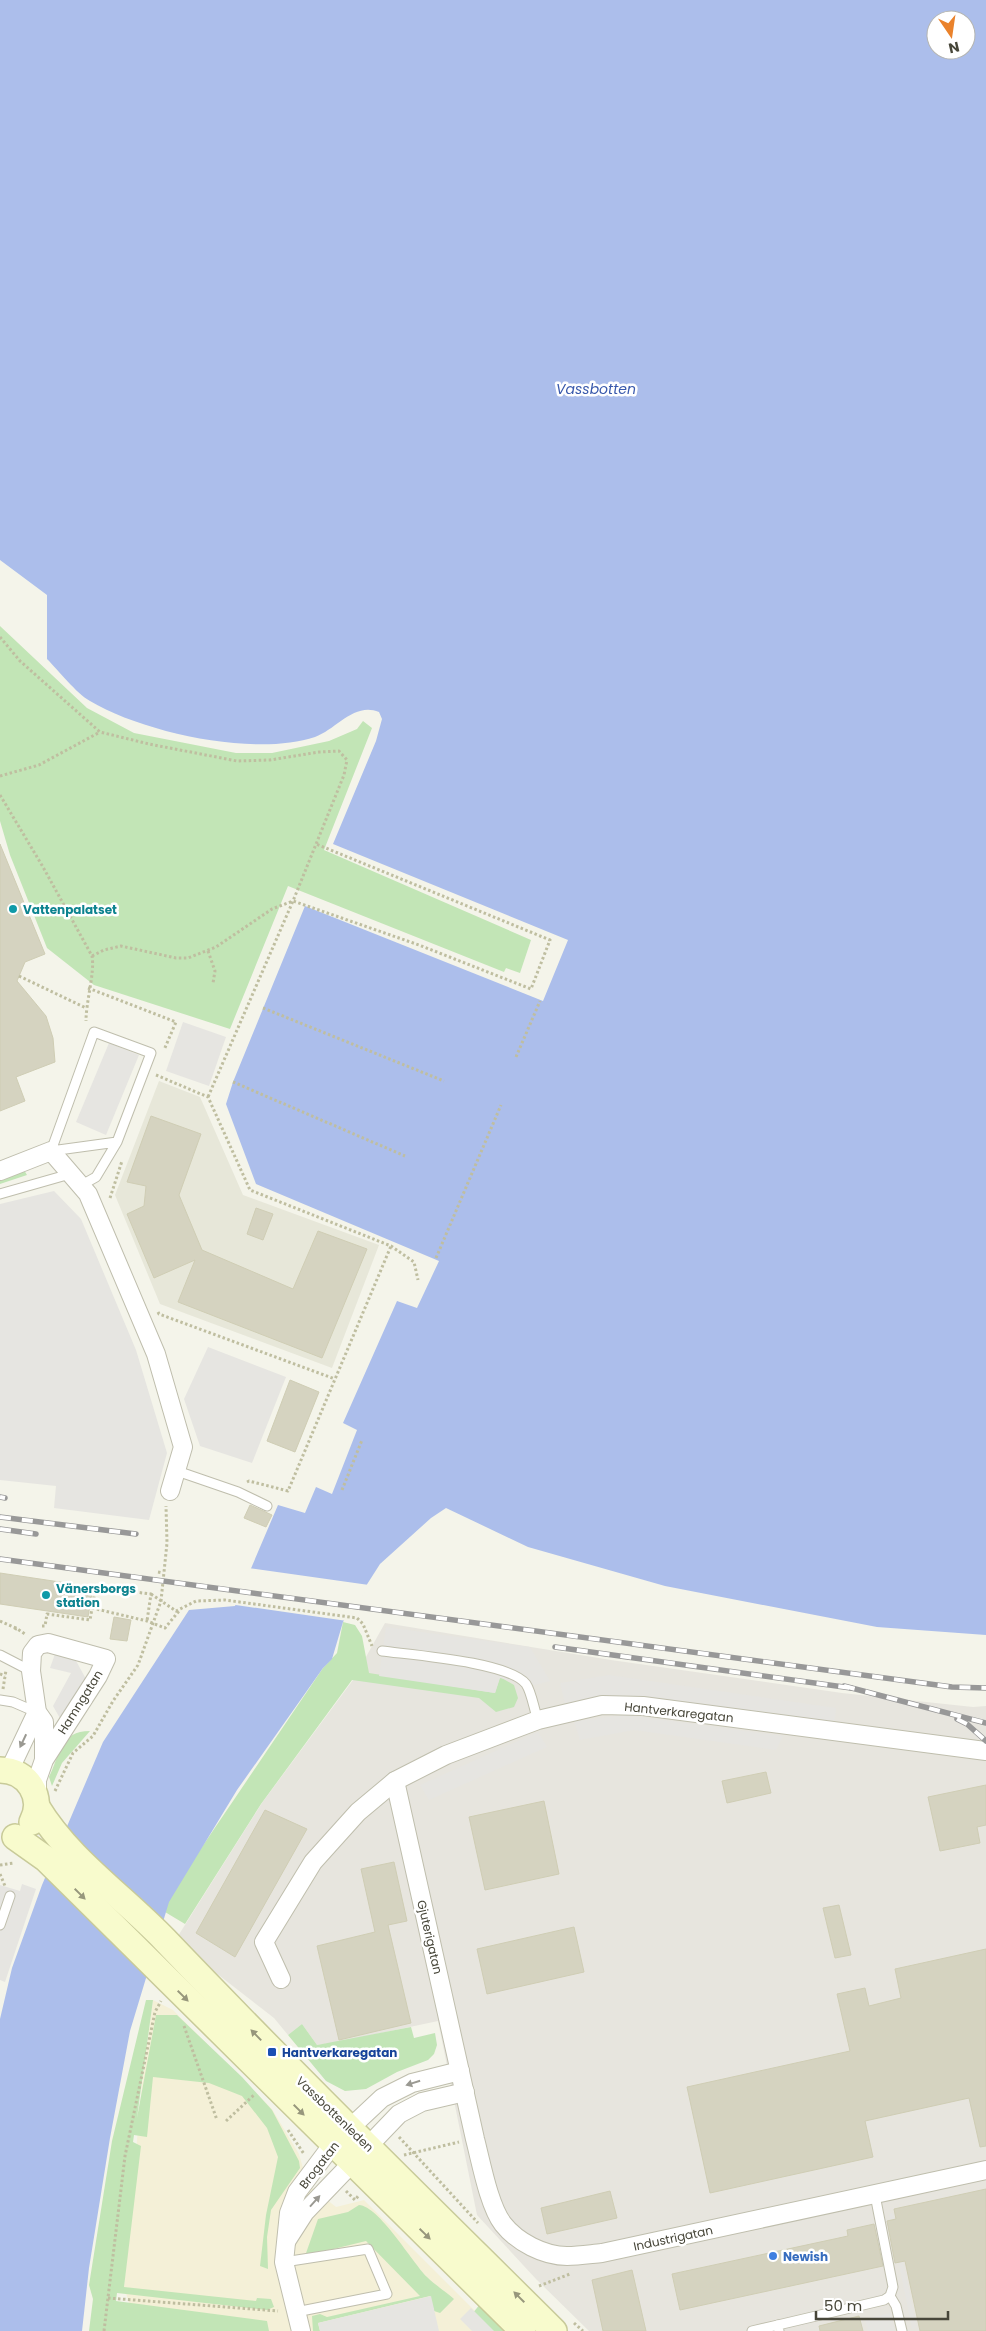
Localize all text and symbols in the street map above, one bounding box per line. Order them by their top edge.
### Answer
north arrow [926,10,976,60]
text: N [947,37,961,59]
water label: Vassbotten [556,379,636,399]
place label: Vattenpalatset [23,901,117,918]
marker: Vattenpalatset [7,903,19,915]
place label: Vänersborgs station [56,1580,136,1611]
marker: Vänersborgs station [40,1589,52,1601]
street label: Hamngatan [53,1667,107,1737]
street label: Hantverkaregatan [624,1698,734,1726]
one-way arrow [18,1734,26,1748]
one-way arrow [74,1888,86,1900]
street label: Gjuterigatan [413,1898,447,1976]
one-way arrow [177,1989,189,2001]
one-way arrow [250,2029,262,2041]
place label: Hantverkaregatan [282,2044,397,2061]
marker: Hantverkaregatan [266,2046,278,2058]
street label: Vassbottenleden [292,2072,378,2156]
one-way arrow [405,2079,420,2087]
one-way arrow [293,2104,305,2116]
street label: Brogatan [295,2138,343,2192]
one-way arrow [309,2195,320,2208]
street label: Industrigatan [632,2221,714,2255]
one-way arrow [419,2228,431,2240]
place label: Newish [783,2248,828,2265]
marker: Newish [767,2250,779,2262]
scale bar [816,2288,948,2320]
one-way arrow [513,2291,525,2303]
text: 50 m [824,2295,862,2316]

